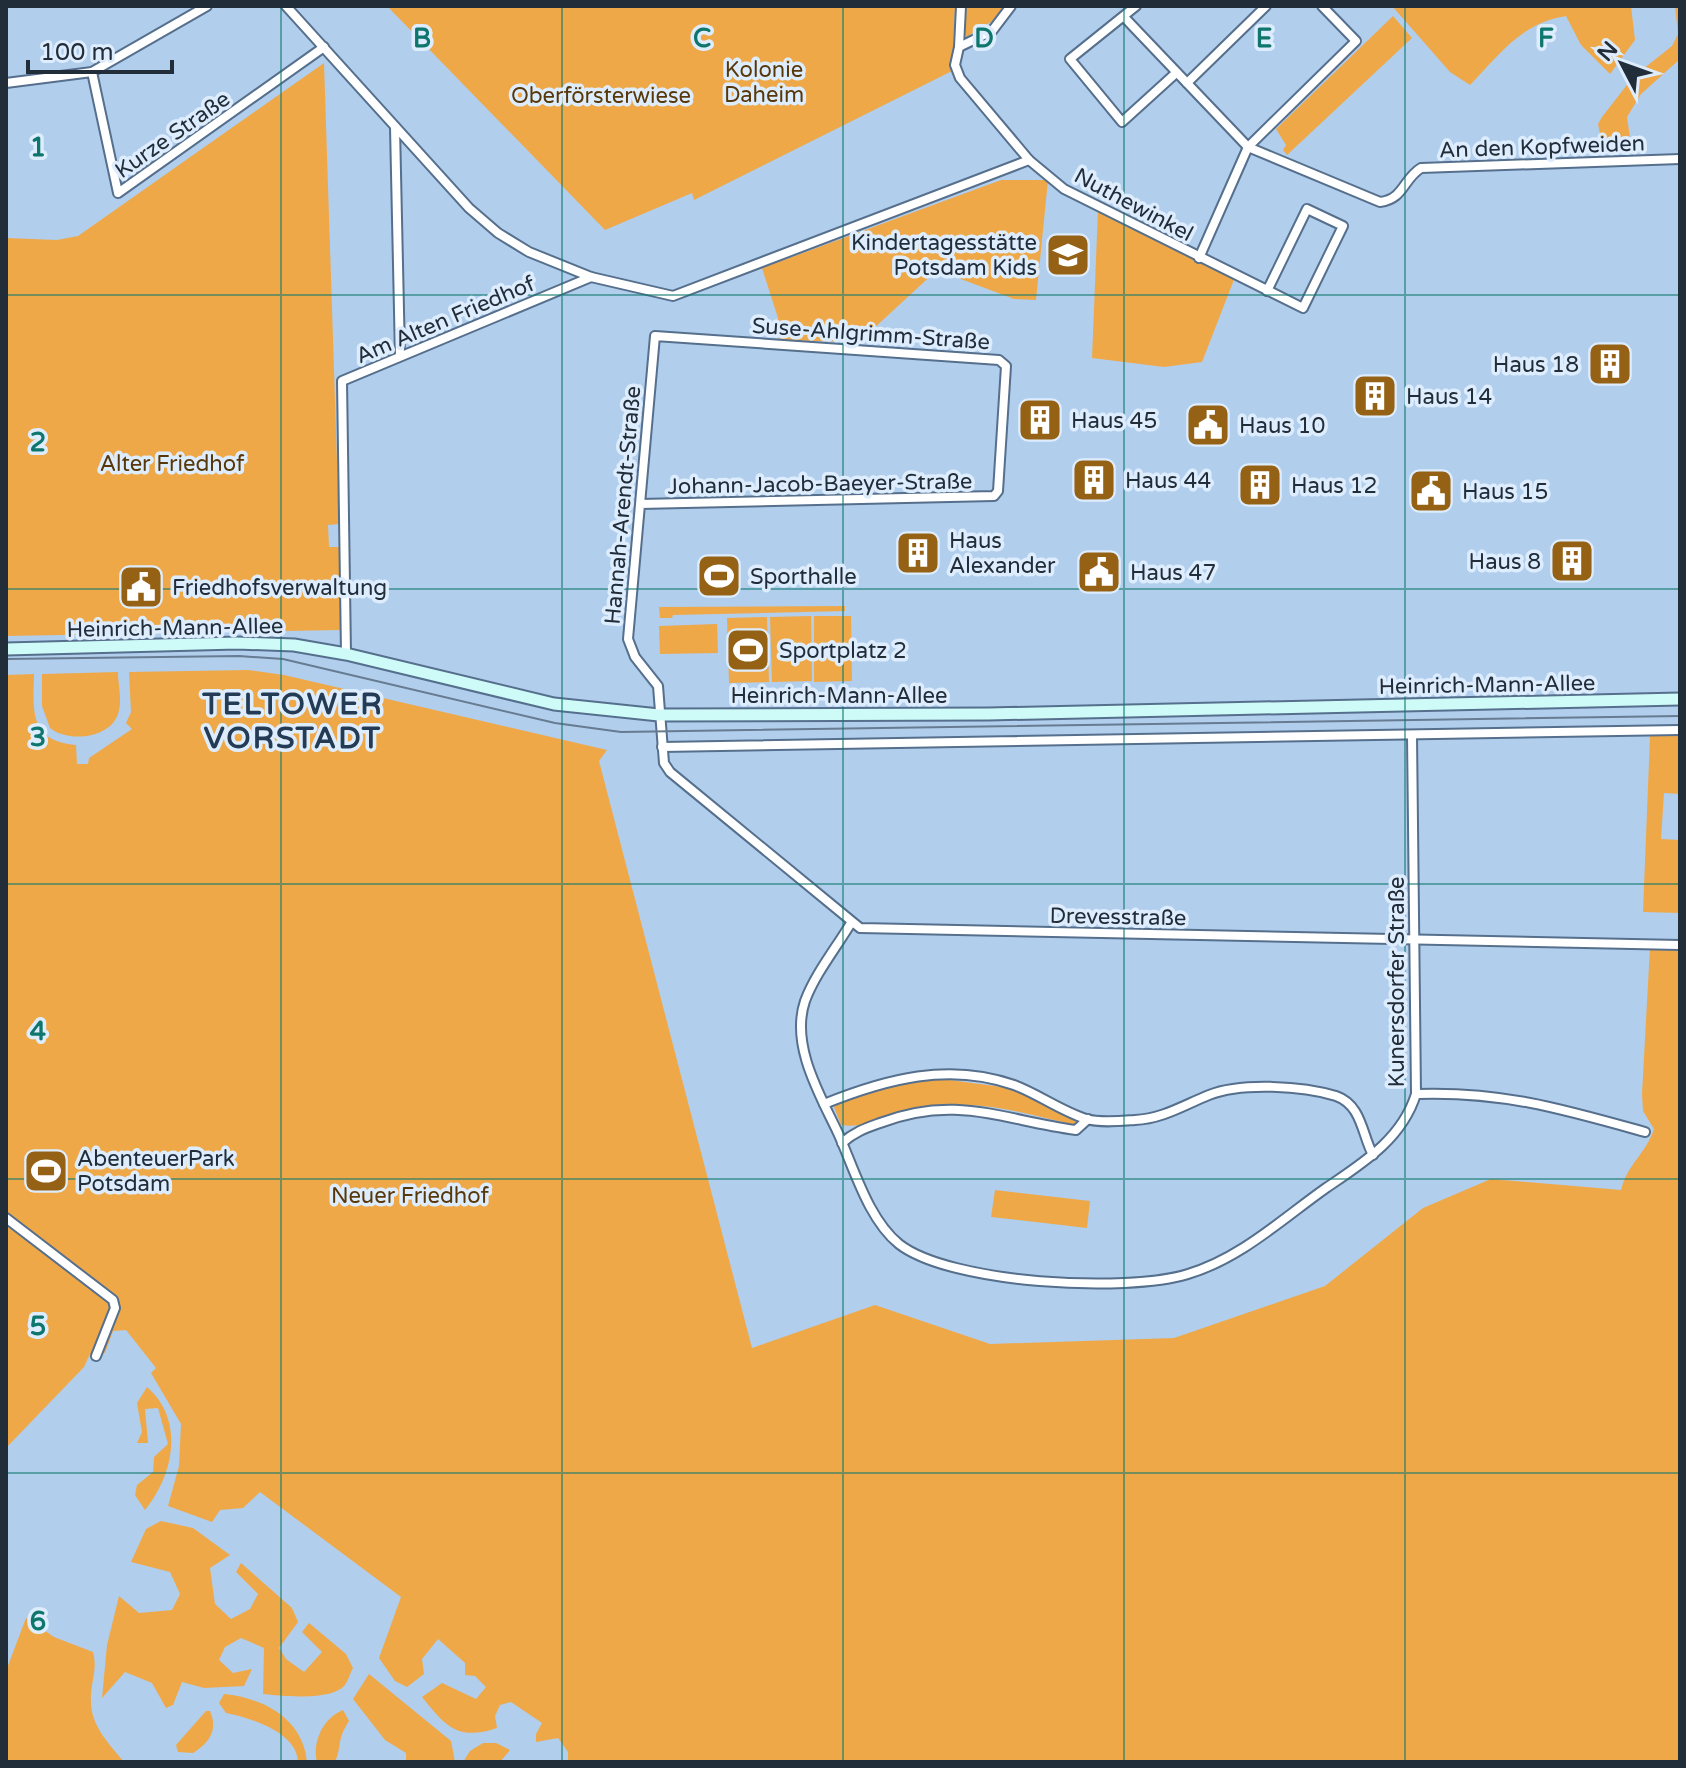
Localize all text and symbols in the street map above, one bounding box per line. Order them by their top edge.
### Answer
text: B [413,23,431,54]
text: C [693,23,711,54]
text: D [974,23,994,54]
text: E [1256,23,1272,54]
text: F [1538,23,1554,54]
scale bar [28,24,172,74]
north arrow [1582,24,1662,104]
text: N [1592,36,1623,67]
text: 100 m [40,38,114,67]
park label: Kolonie Daheim [724,57,804,108]
park label: Oberförsterwiese [511,83,691,109]
street label: Kurze Straße [110,86,235,184]
street label: An den Kopfweiden [1439,130,1645,164]
text: 1 [30,132,46,163]
street label: Nuthewinkel [1070,163,1197,247]
place label: Kindertagesstätte Potsdam Kids [851,230,1037,281]
school or university icon: Kindertagesstätte Potsdam Kids [1044,231,1092,279]
street label: Am Alten Friedhof [352,270,539,369]
street label: Suse-Ahlgrimm-Straße [751,313,991,355]
building icon: Haus 18 [1586,340,1634,388]
place label: Haus 18 [1493,352,1579,378]
building icon: Haus 14 [1351,372,1399,420]
place label: Haus 14 [1406,384,1492,410]
street label: Hannah-Arendt-Straße [600,385,646,625]
building icon: Haus 45 [1016,396,1064,444]
public building icon: Haus 10 [1184,401,1232,449]
place label: Haus 45 [1071,408,1157,434]
place label: Haus 10 [1239,413,1325,439]
text: 2 [30,427,46,458]
park label: Alter Friedhof [100,451,245,477]
building icon: Haus 44 [1070,456,1118,504]
building icon: Haus 12 [1236,461,1284,509]
public building icon: Haus 15 [1407,467,1455,515]
street label: Johann-Jacob-Baeyer-Straße [667,468,973,500]
place label: Haus 44 [1125,468,1211,494]
place label: Haus 12 [1291,473,1377,499]
place label: Haus 15 [1462,479,1548,505]
place label: Haus Alexander [949,528,1056,579]
building icon: Haus Alexander [894,529,942,577]
building icon: Haus 8 [1548,537,1596,585]
public building icon: Haus 47 [1075,548,1123,596]
place label: Haus 8 [1469,549,1541,575]
sports icon: Sporthalle [695,552,743,600]
place label: Haus 47 [1130,560,1216,586]
public building icon: Friedhofsverwaltung [117,563,165,611]
place label: Sporthalle [750,564,857,590]
place label: Friedhofsverwaltung [172,575,387,601]
street label: Heinrich-Mann-Allee [66,613,284,643]
sports icon: Sportplatz 2 [724,626,772,674]
place label: Sportplatz 2 [779,638,907,664]
street label: Heinrich-Mann-Allee [1378,670,1596,700]
street label: Heinrich-Mann-Allee [731,683,947,709]
district label: TELTOWER VORSTADT [201,686,384,757]
text: 3 [30,722,46,753]
street label: Kunersdorfer Straße [1384,876,1410,1088]
street label: Drevesstraße [1049,903,1187,931]
text: 4 [30,1016,46,1047]
place label: AbenteuerPark Potsdam [77,1146,235,1197]
sports icon: AbenteuerPark Potsdam [22,1147,70,1195]
park label: Neuer Friedhof [331,1183,490,1209]
text: 5 [30,1311,46,1342]
text: 6 [30,1606,46,1637]

